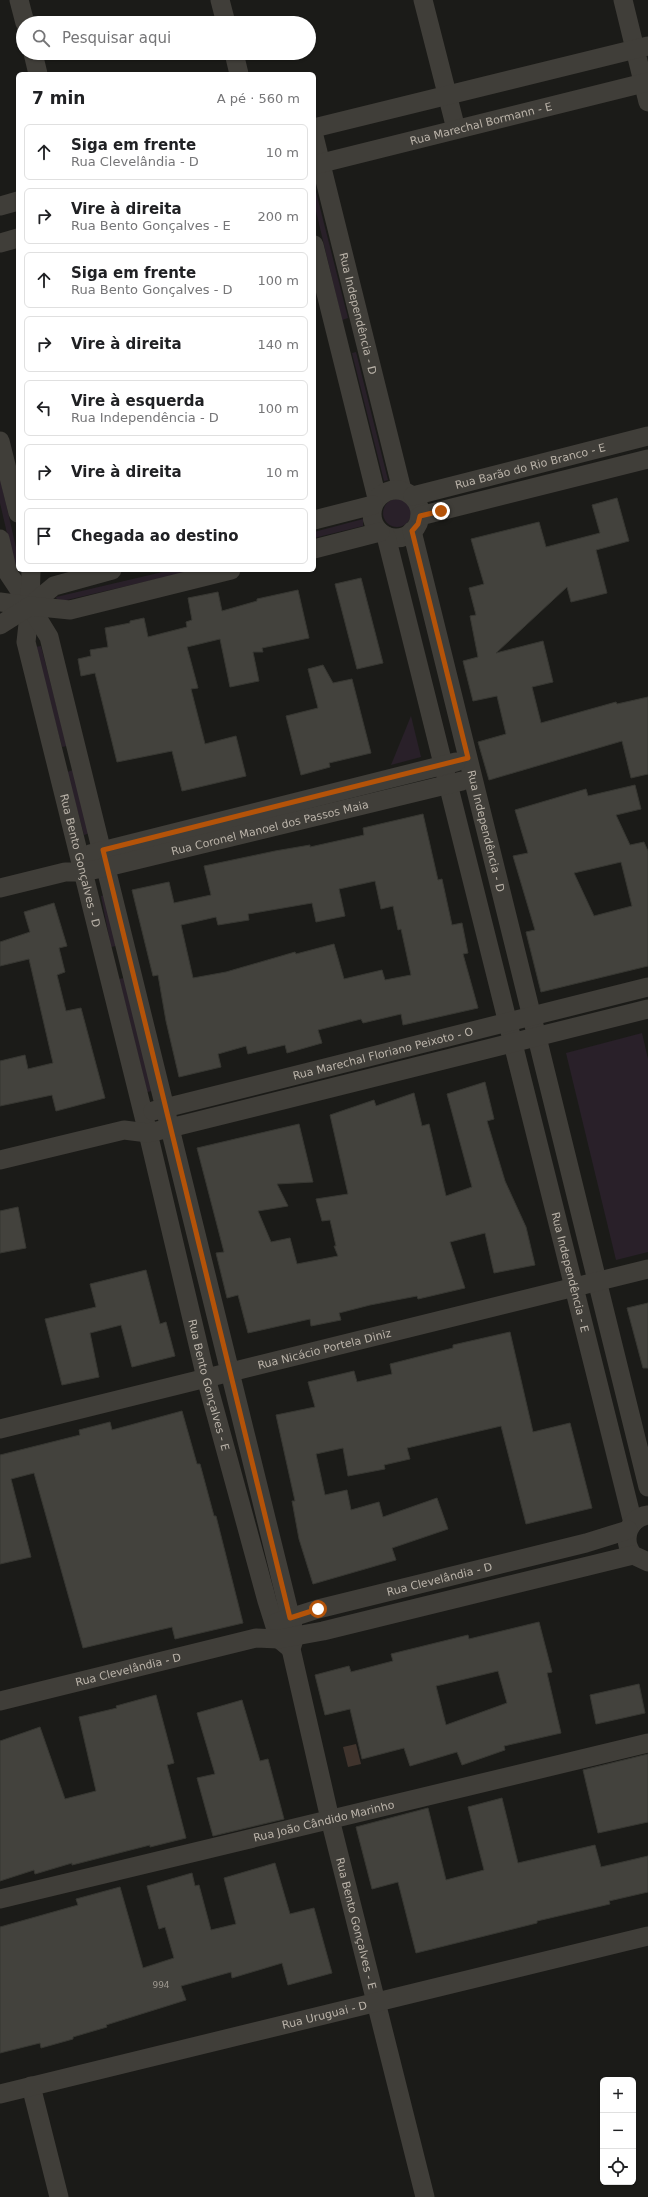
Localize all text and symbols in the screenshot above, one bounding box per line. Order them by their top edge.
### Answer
search box [16,16,316,60]
icon: search [30,27,52,49]
text: Pesquisar aqui [62,29,171,47]
text: 7 min [32,88,85,108]
text: A pé · 560 m [217,91,300,106]
street label: Rua Marechal Bormann - E [408,100,553,147]
text: Siga em frente [71,136,196,154]
icon: ahead [33,141,55,163]
text: 10 m [266,145,299,160]
text: Rua Clevelândia - D [71,154,199,169]
text: Vire à direita [71,200,182,218]
icon: right [33,205,55,227]
text: 200 m [257,209,299,224]
text: Rua Bento Gonçalves - E [71,218,231,233]
street label: Rua Independência - D [337,251,380,376]
text: Siga em frente [71,264,196,282]
icon: ahead [33,269,55,291]
text: 100 m [257,273,299,288]
text: Rua Bento Gonçalves - D [71,282,233,297]
icon: right [33,333,55,355]
text: Vire à direita [71,335,182,353]
text: 140 m [257,337,299,352]
text: Vire à esquerda [71,392,205,410]
icon: left [33,397,55,419]
text: 100 m [257,401,299,416]
text: Rua Independência - D [71,410,219,425]
street label: Rua Barão do Rio Branco - E [454,441,607,492]
icon: right [33,461,55,483]
text: Vire à direita [71,463,182,481]
text: 10 m [266,465,299,480]
route end [432,502,450,520]
icon: arrive [33,525,55,547]
text: Chegada ao destino [71,527,239,545]
street label: Rua Independência - D [465,769,507,893]
street label: Rua Bento Gonçalves - D [57,793,103,929]
street label: Rua Coronel Manoel dos Passos Maia [170,797,370,858]
street label: Rua Marechal Floriano Peixoto - O [291,1024,475,1082]
street label: Rua Independência - E [549,1211,592,1334]
street label: Rua Bento Gonçalves - E [186,1318,232,1452]
street label: Rua Nicácio Portela Diniz [256,1326,393,1372]
street label: Rua Clevelândia - D [385,1560,493,1598]
route start [309,1600,327,1618]
street label: Rua Clevelândia - D [74,1650,182,1689]
street label: Rua João Cândido Marinho [252,1798,396,1844]
street label: Rua Bento Gonçalves - E [333,1856,379,1991]
house number: 994 [152,1980,170,1990]
street label: Rua Uruguai - D [281,1998,368,2032]
map controls [600,2077,636,2185]
button: + [600,2077,636,2113]
button: − [600,2113,636,2149]
button: locate [600,2149,636,2185]

